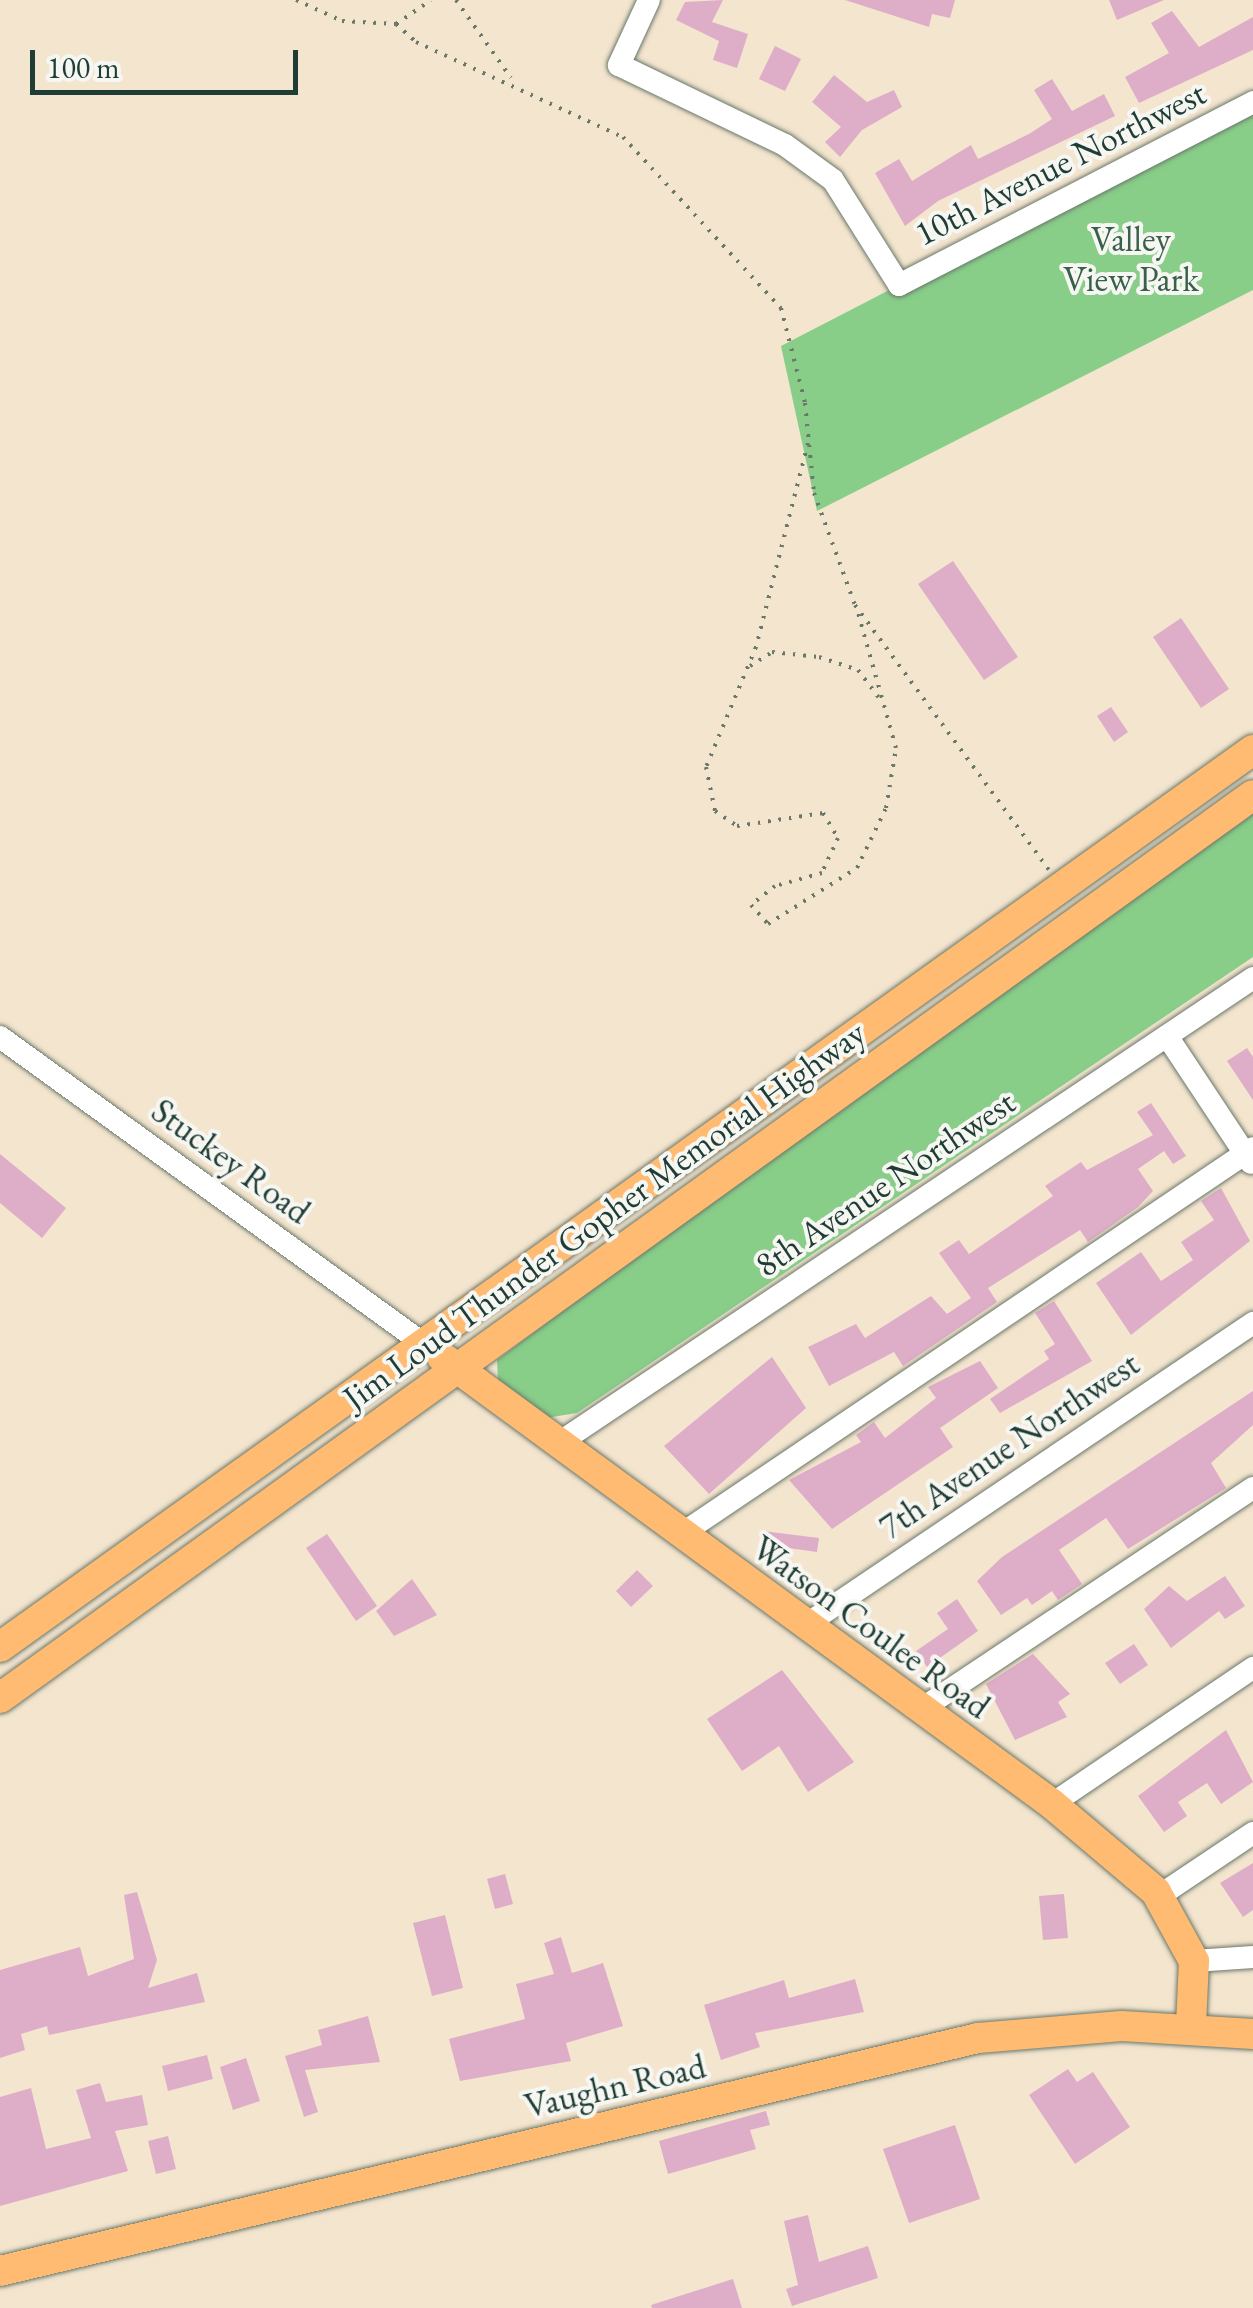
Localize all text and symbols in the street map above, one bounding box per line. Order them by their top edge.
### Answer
scale bar [35,30,302,92]
text: 100 m [47,48,120,87]
street label: 10th Avenue Northwest [907,71,1213,255]
park label: Valley View Park [1063,218,1199,300]
street label: Jim Loud Thunder Gopher Memorial Highway [335,1011,873,1419]
street label: 8th Avenue Northwest [747,1081,1023,1285]
street label: Stuckey Road [144,1089,318,1233]
street label: 7th Avenue Northwest [871,1343,1147,1547]
street label: Watson Coulee Road [744,1527,998,1727]
street label: Vaughn Road [520,2045,710,2127]

